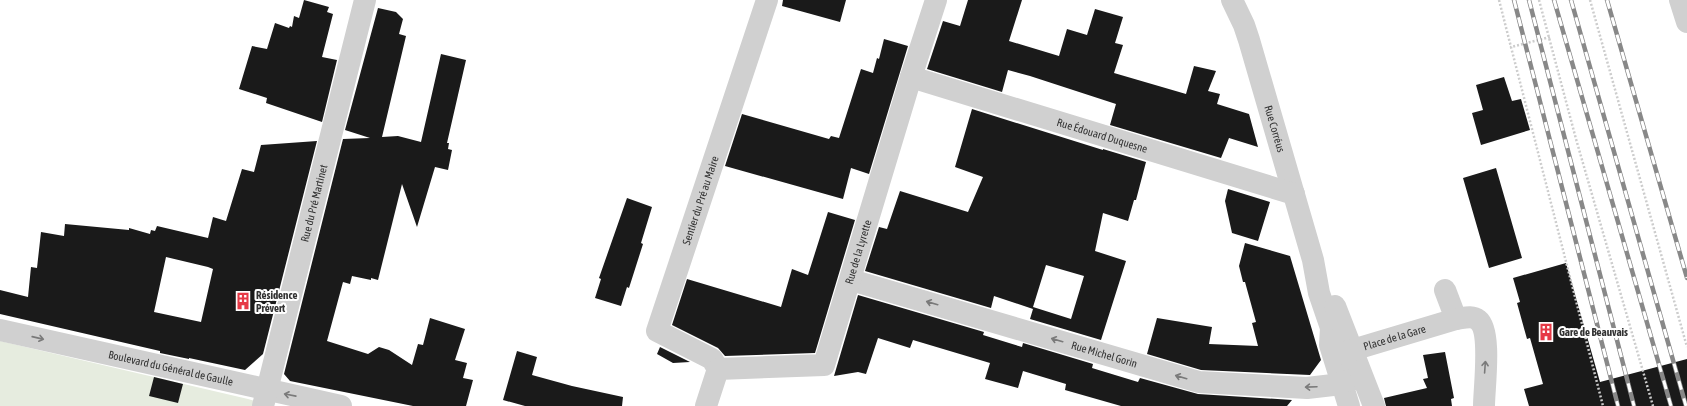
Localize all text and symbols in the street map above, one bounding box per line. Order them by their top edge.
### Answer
street label: Rue Corréus [1262,104,1287,154]
street label: Rue Édouard Duquesne [1056,116,1149,155]
street label: Sentier du Pré au Maire [680,154,721,246]
street label: Rue du Pré Martinet [298,163,329,243]
street label: Rue de la Lyrette [843,218,874,286]
place label: Résidence Prévert [256,289,298,314]
building icon: Résidence Prévert [233,291,253,311]
one-way arrow [926,299,939,306]
street label: Place de la Gare [1362,322,1427,352]
building icon: Gare de Beauvais [1536,322,1556,342]
place label: Gare de Beauvais [1559,326,1628,338]
one-way arrow [31,335,44,343]
one-way arrow [1050,336,1063,343]
street label: Rue Michel Gorin [1070,339,1139,370]
street label: Boulevard du Général de Gaulle [107,348,234,388]
one-way arrow [1482,361,1489,374]
one-way arrow [1175,373,1188,380]
one-way arrow [1305,384,1318,391]
one-way arrow [284,391,297,399]

